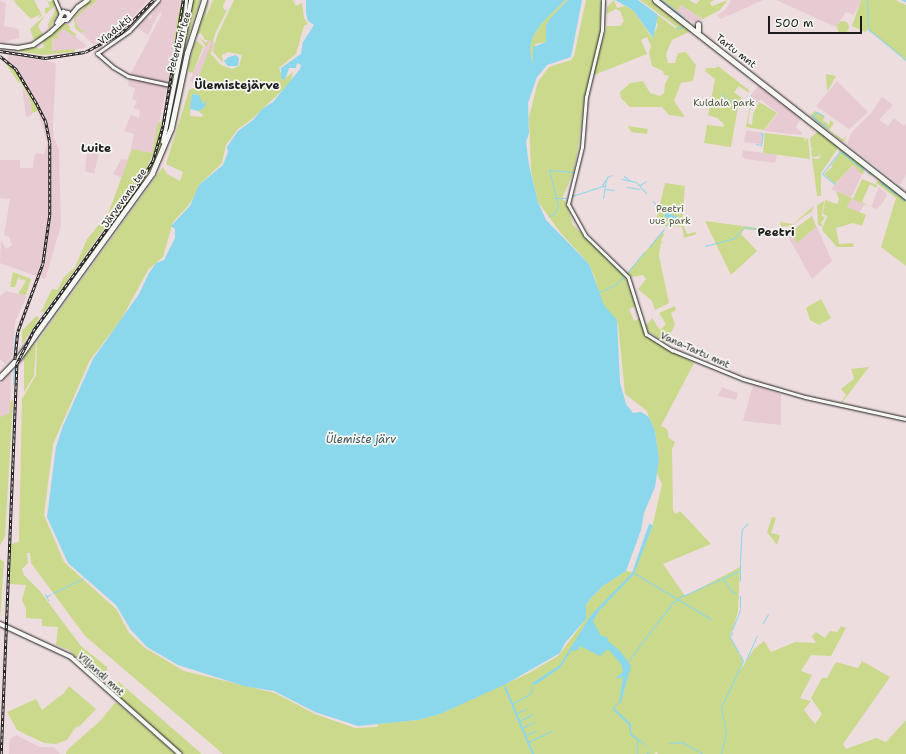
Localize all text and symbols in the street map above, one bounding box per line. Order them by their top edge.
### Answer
scale bar [770,8,864,34]
street label: Peterburi tee [165,10,193,74]
street label: Viadukti [96,13,134,47]
text: 500 m [775,15,813,31]
street label: Tartu mnt [713,32,759,70]
district label: Ülemistejärve [194,79,280,93]
park label: Kuldala park [693,97,755,109]
district label: Luite [81,142,111,156]
street label: Järvevana tee [99,166,149,230]
park label: Peetri uus park [649,202,691,226]
district label: Peetri [757,226,795,240]
street label: Vana-Tartu mnt [658,329,732,371]
water label: Ülemiste järv [326,433,396,447]
street label: Viljandi mnt [75,650,127,698]

